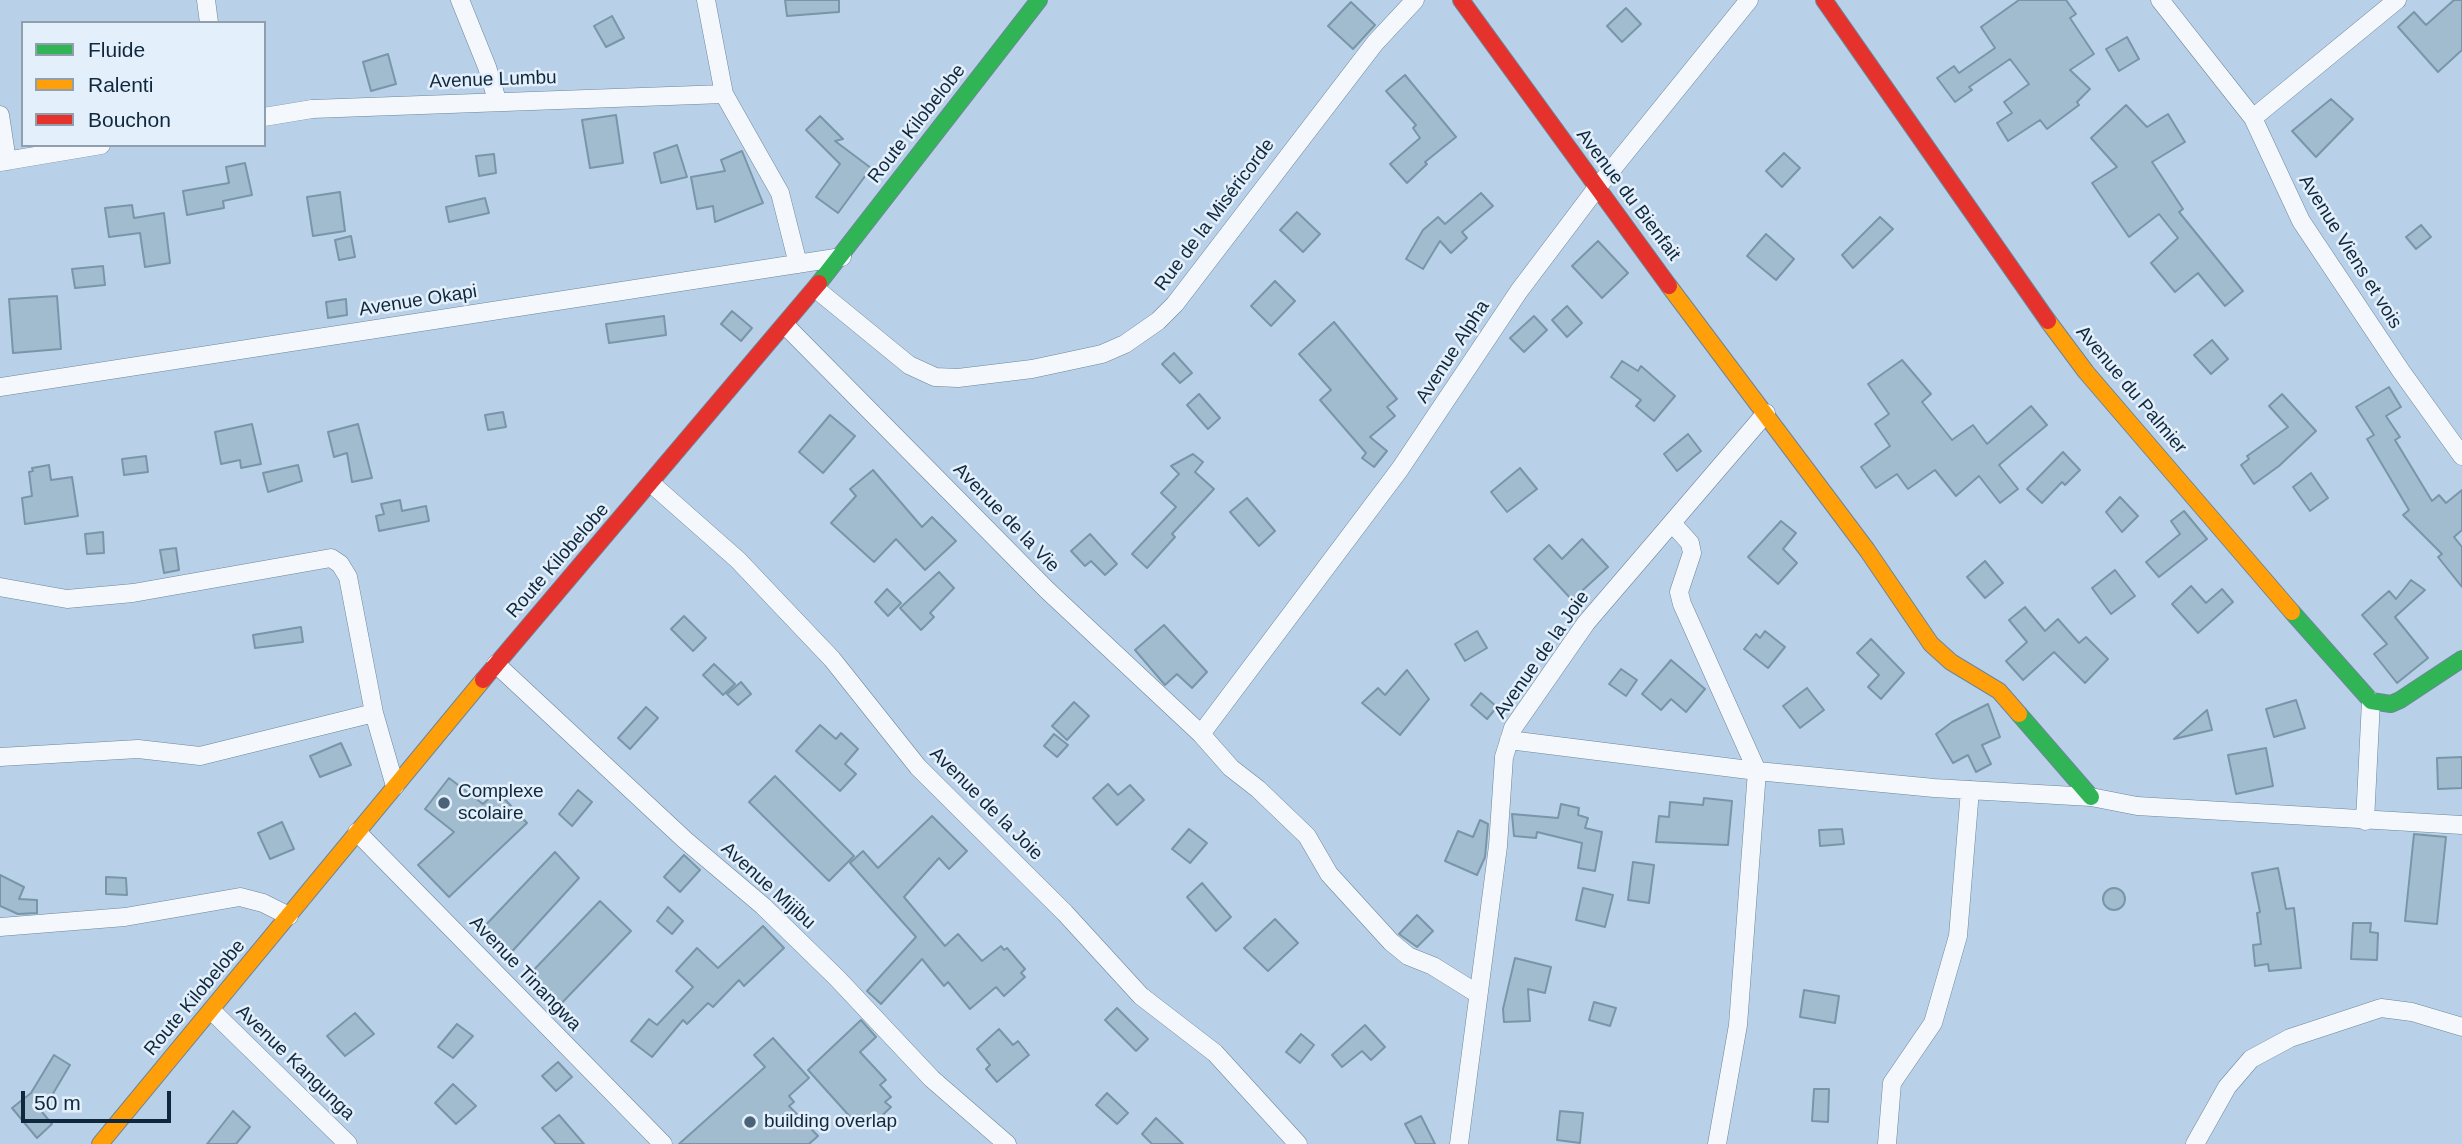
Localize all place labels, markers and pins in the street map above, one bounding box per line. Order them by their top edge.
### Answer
place label: Complexe scolaire [458,781,544,825]
marker: Complexe scolaire [436,795,452,811]
place label: building overlap [764,1111,897,1133]
marker: building overlap [742,1114,758,1130]

